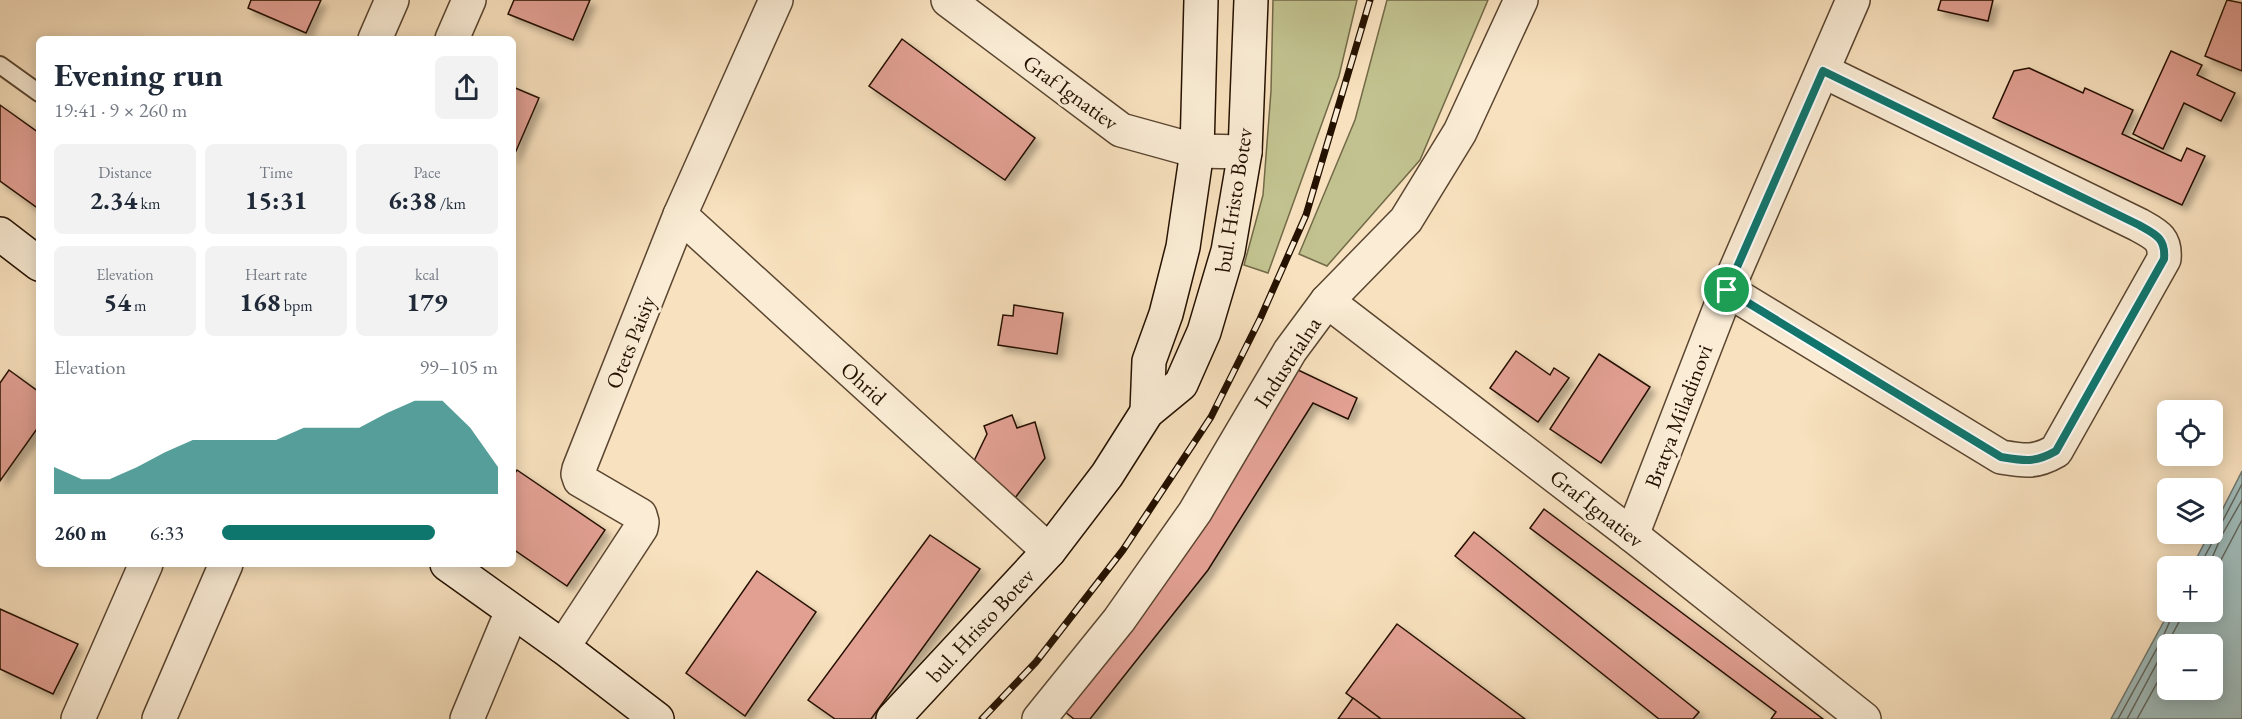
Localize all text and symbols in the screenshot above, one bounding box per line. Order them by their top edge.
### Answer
street label: Graf Ignatiev [1017,48,1125,137]
text: Evening run [54,53,223,96]
button: share [435,56,498,119]
text: 19:41 · 9 × 260 m [54,97,187,123]
street label: bul. Hristo Botev [1208,125,1259,275]
text: Distance [98,162,152,183]
text: Time [259,162,293,183]
text: Pace [414,162,440,183]
text: 2.34 [90,183,137,217]
text: 15:31 [245,183,307,217]
text: 6:38 [388,183,437,217]
text: km [137,193,160,214]
text: /km [437,193,466,214]
text: Elevation [96,264,154,285]
text: Heart rate [245,264,307,285]
text: kcal [415,264,439,285]
pin [1701,264,1752,315]
icon: arrive [1710,273,1743,306]
text: 54 [103,285,131,319]
text: 168 [239,285,281,319]
text: 179 [406,285,448,319]
street label: Otets Paisiy [599,291,662,393]
text: m [131,295,147,316]
text: bpm [281,295,313,316]
street label: Industrialna [1247,311,1328,413]
street label: Bratya Miladinovi [1638,340,1719,492]
text: Elevation [54,354,126,380]
text: 99–105 m [419,354,498,380]
street label: Ohrid [835,355,893,412]
map controls [2157,400,2223,700]
button: locate [2157,400,2223,466]
street label: Graf Ignatiev [1544,463,1650,554]
button: layers [2157,478,2223,544]
text: 260 m [54,520,107,546]
text: 6:33 [150,520,184,546]
button: + [2157,556,2223,622]
street label: bul. Hristo Botev [920,562,1041,689]
button: − [2157,634,2223,700]

